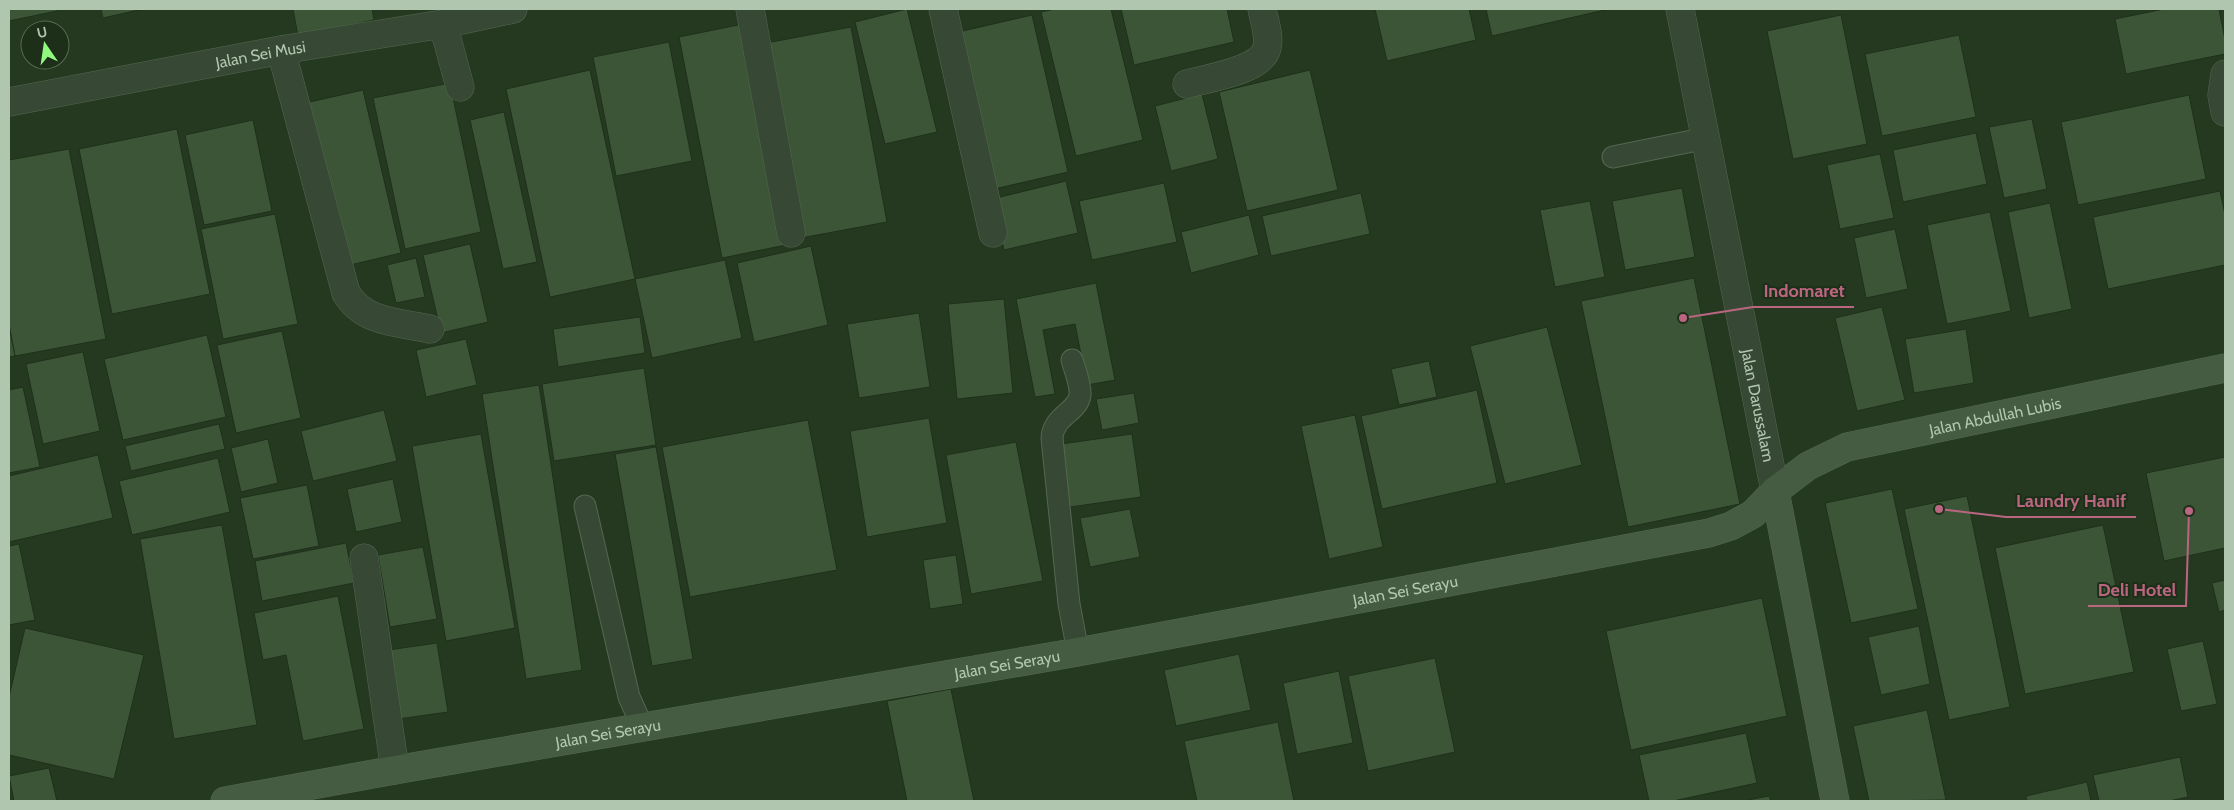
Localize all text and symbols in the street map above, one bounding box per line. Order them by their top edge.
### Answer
north arrow [20,20,70,70]
text: U [35,22,49,42]
street label: Jalan Sei Musi [213,37,307,73]
callout: Indomaret [1753,274,1854,307]
text: Indomaret [1763,280,1845,302]
street label: Jalan Darussalam [1737,346,1778,464]
street label: Jalan Abdullah Lubis [1926,393,2063,440]
callout: Laundry Hanif [2006,484,2136,517]
text: Laundry Hanif [2016,490,2126,512]
street label: Jalan Sei Serayu [1350,572,1460,610]
callout: Deli Hotel [2088,573,2186,606]
text: Deli Hotel [2098,579,2176,601]
street label: Jalan Sei Serayu [952,646,1061,683]
street label: Jalan Sei Serayu [553,715,662,752]

